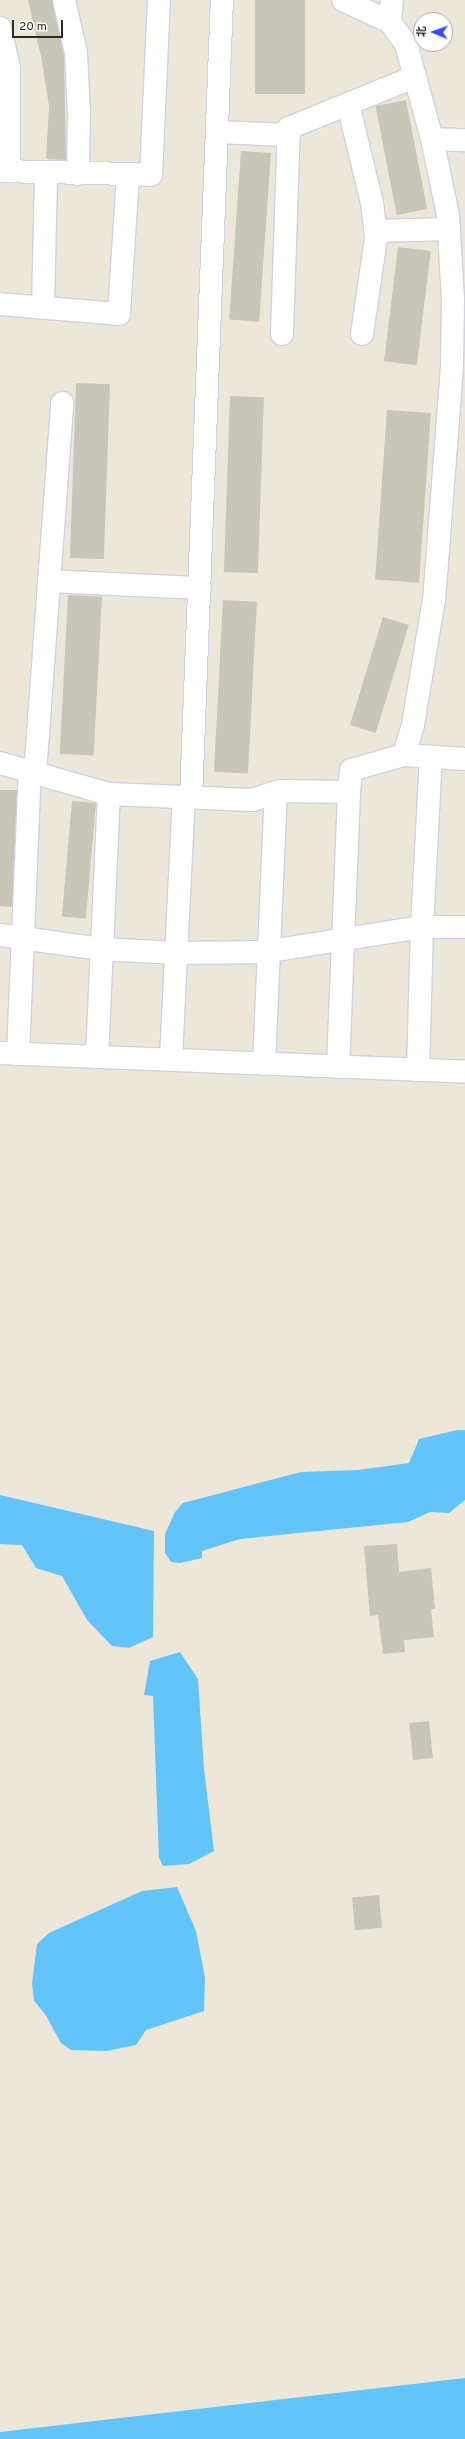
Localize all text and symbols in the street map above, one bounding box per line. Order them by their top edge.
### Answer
scale bar [14,12,65,38]
north arrow [413,12,453,52]
text: 20 m [19,19,47,35]
text: 北 [415,26,429,37]

